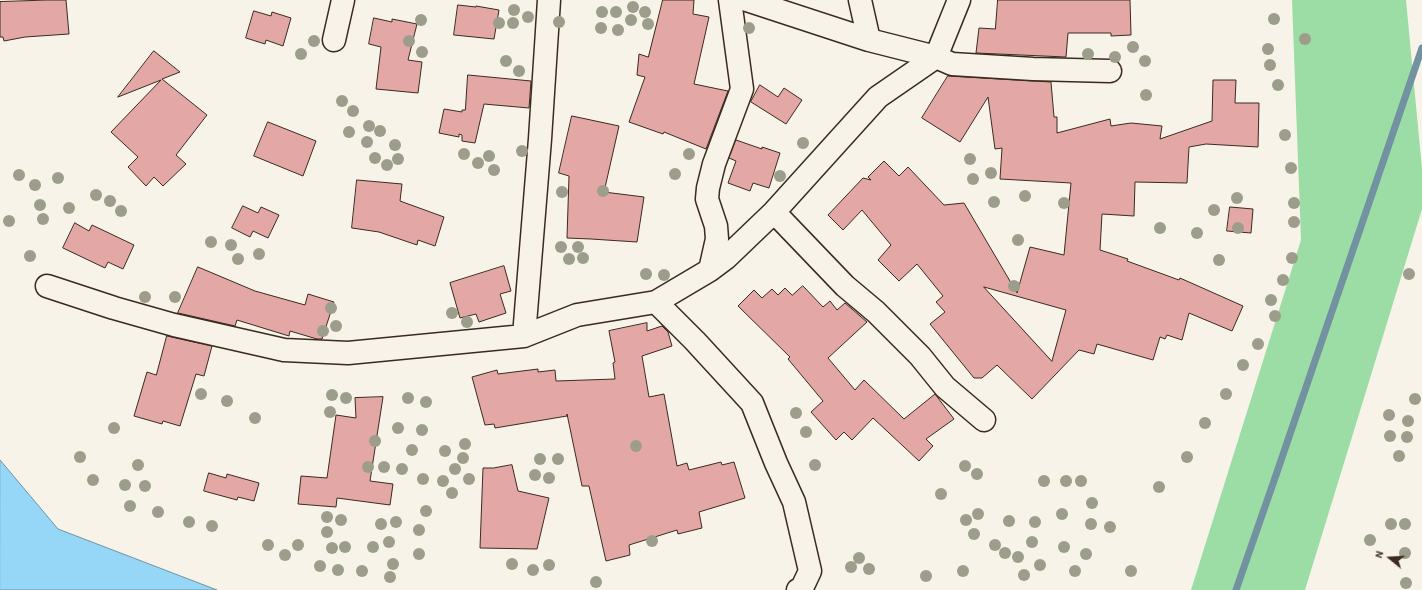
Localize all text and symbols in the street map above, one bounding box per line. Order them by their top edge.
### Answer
north arrow [1370,538,1410,578]
text: N [1371,549,1386,559]

